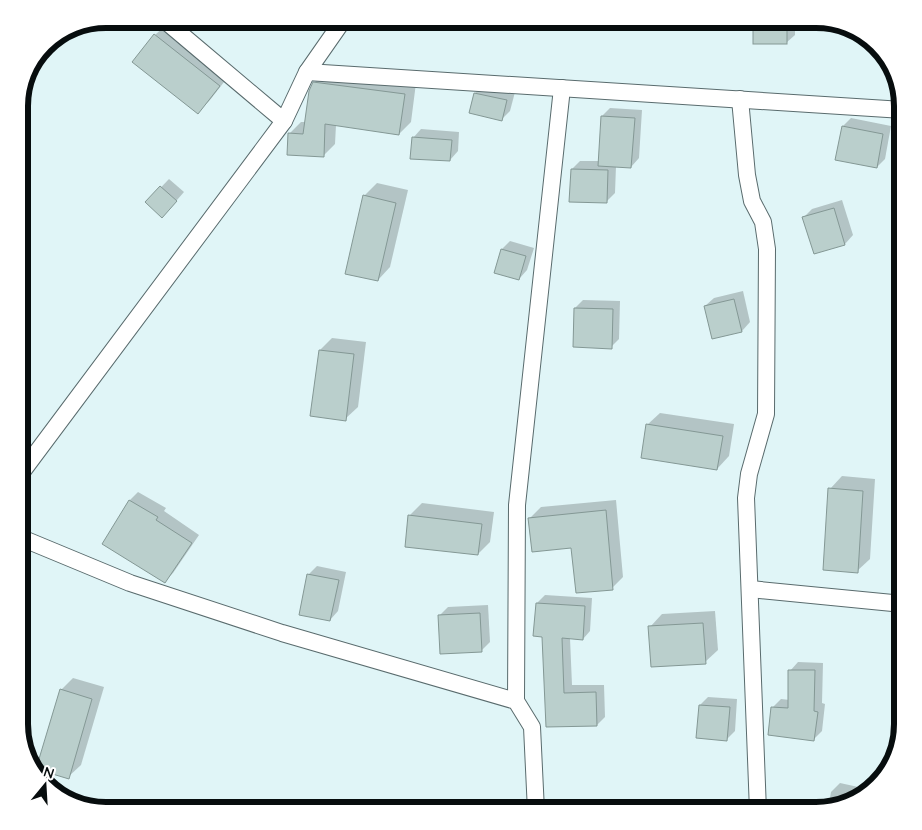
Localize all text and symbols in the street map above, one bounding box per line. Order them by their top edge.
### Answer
north arrow [20,760,70,810]
text: N [41,762,57,783]

